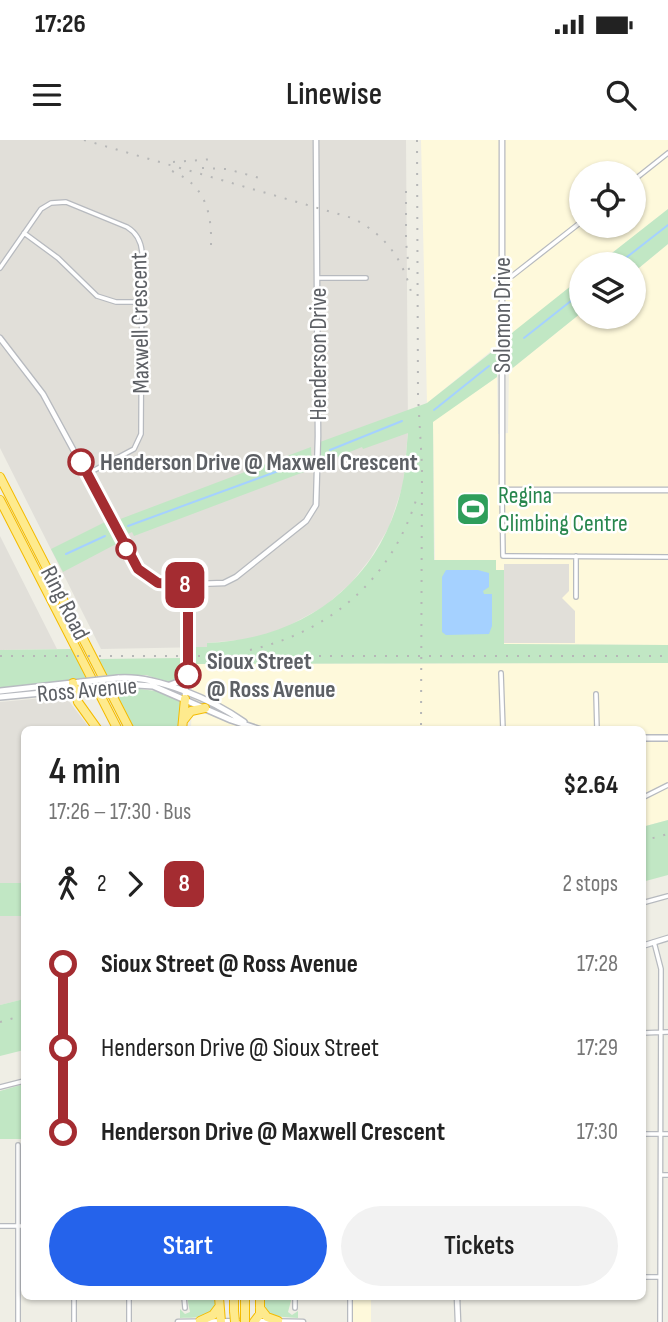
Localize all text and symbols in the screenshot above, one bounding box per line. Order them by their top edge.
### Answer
text: 17:26 [35,9,86,40]
text: Linewise [286,75,382,114]
icon: menu [28,76,66,114]
icon: search [602,76,640,114]
map controls [569,161,646,329]
button: locate [569,161,646,238]
street label: Maxwell Crescent [124,252,156,394]
button: layers [569,252,646,329]
street label: Solomon Drive [488,257,517,373]
street label: Henderson Drive [304,288,333,420]
place label: Henderson Drive @ Maxwell Crescent [100,448,418,477]
marker: Henderson Drive @ Maxwell Crescent [68,449,94,475]
place label: Regina Climbing Centre [498,481,628,538]
sports icon: Regina Climbing Centre [454,490,492,528]
unlabelled marker [116,539,136,559]
street label: Ring Road [34,561,96,645]
line badge: 8 [162,562,208,608]
text: 8 [179,570,191,599]
place label: Sioux Street @ Ross Avenue [207,647,336,704]
marker: Sioux Street @ Ross Avenue [175,662,201,688]
street label: Ross Avenue [36,671,138,709]
text: 4 min [49,749,121,794]
text: $2.64 [563,770,618,801]
text: 17:26 – 17:30 · Bus [49,798,191,826]
icon: walk [49,865,87,903]
icon: forward [116,865,154,903]
text: 8 [178,869,190,898]
text: 2 [97,870,106,898]
text: 2 stops [562,870,618,898]
text: Sioux Street @ Ross Avenue [101,949,358,980]
text: 17:28 [577,950,618,978]
text: Henderson Drive @ Sioux Street [101,1033,379,1064]
text: 17:29 [577,1034,618,1062]
text: Henderson Drive @ Maxwell Crescent [101,1117,445,1148]
text: 17:30 [577,1118,618,1146]
button: Start [49,1206,327,1286]
button: Tickets [341,1206,618,1286]

